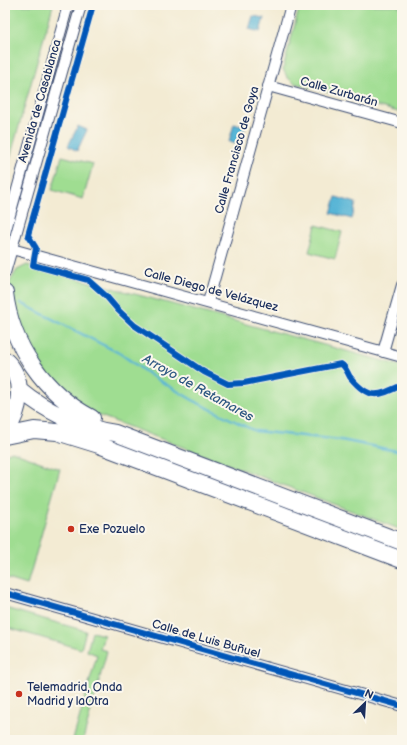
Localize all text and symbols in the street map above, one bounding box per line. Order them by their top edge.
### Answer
street label: Avenida de Casablanca [15,37,65,164]
street label: Calle Zurbarán [298,74,380,110]
street label: Calle Francisco de Goya [212,84,262,216]
street label: Calle Diego de Velázquez [142,265,280,315]
water label: Arroyo de Retamares [139,350,257,425]
place label: Exe Pozuelo [79,522,145,537]
marker: Exe Pozuelo [66,524,76,534]
street label: Calle de Luis Buñuel [150,616,262,662]
place label: Telemadrid, Onda Madrid y laOtra [27,680,123,709]
north arrow [345,683,385,723]
text: N [363,687,376,702]
marker: Telemadrid, Onda Madrid y laOtra [14,689,24,699]

